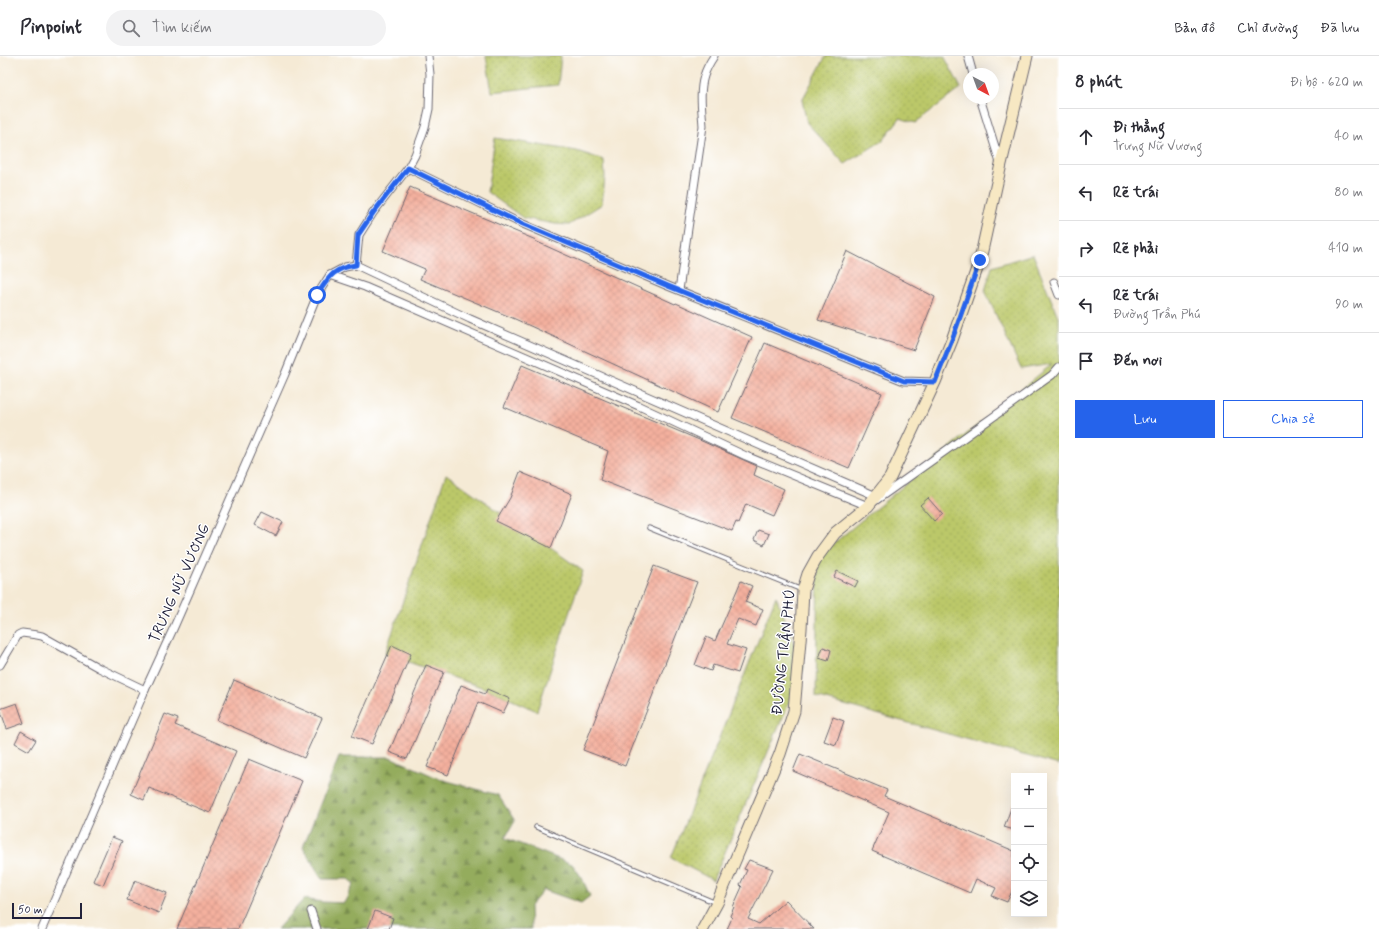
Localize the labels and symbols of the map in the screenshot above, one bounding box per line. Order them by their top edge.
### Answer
north arrow [963,68,999,104]
route end [971,251,989,269]
route start [308,286,326,304]
street label: TRƯNG NỮ VƯƠNG [145,521,215,646]
street label: ĐƯỜNG TRẦN PHÚ [767,588,801,716]
scale bar [12,901,82,920]

